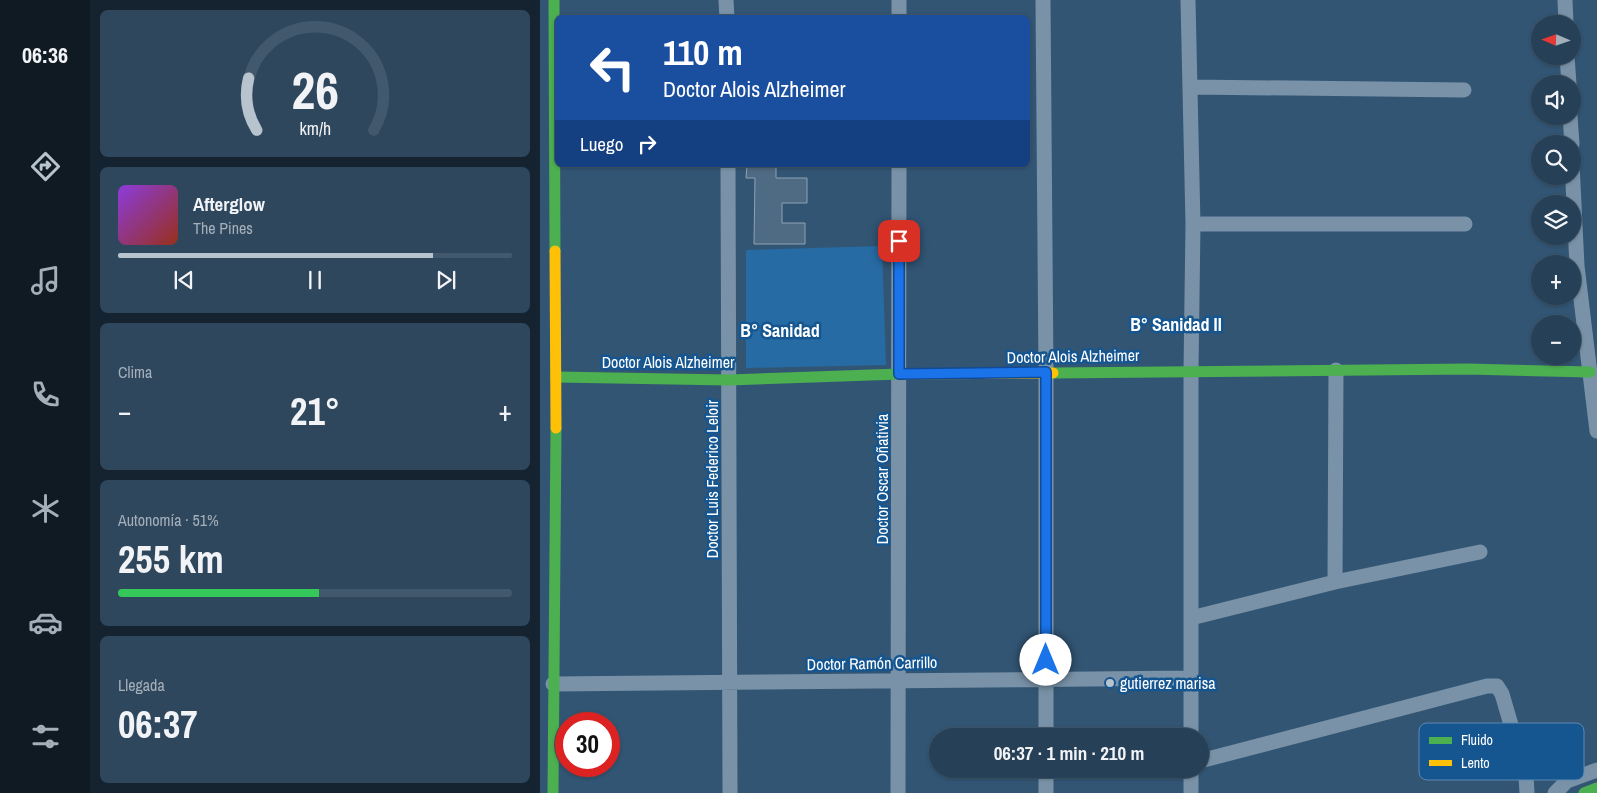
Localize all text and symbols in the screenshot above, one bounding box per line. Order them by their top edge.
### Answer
north arrow [1531,15,1581,65]
map controls [1531,15,1581,365]
text: 110 m [663,29,743,76]
icon: left [580,35,645,100]
text: 06:36 [22,40,68,70]
text: 26 [291,55,339,125]
text: Doctor Alois Alzheimer [663,74,846,104]
button: sound [1531,75,1581,125]
text: km/h [299,117,331,141]
icon: right [633,130,661,158]
text: Luego [580,131,623,157]
button: search [1531,135,1581,185]
icon: directions [28,149,63,184]
text: Afterglow [193,191,265,217]
button: layers [1531,195,1581,245]
text: The Pines [193,217,253,239]
pin [878,220,920,262]
icon: arrive [885,227,913,255]
button: + [1531,255,1581,305]
icon: music [28,263,63,298]
icon: previous [170,266,198,294]
icon: pause [301,266,329,294]
icon: next [432,266,460,294]
district label: B° Sanidad II [1130,312,1222,337]
button: − [1531,315,1581,365]
district label: B° Sanidad [740,318,820,343]
street label: Doctor Alois Alzheimer [1006,344,1140,368]
street label: Doctor Alois Alzheimer [602,351,735,373]
text: Clima [118,361,152,383]
icon: phone [28,377,63,412]
text: 21° [290,386,340,437]
text: − [118,392,131,430]
text: + [499,392,512,430]
street label: Doctor Luis Federico Leloir [701,399,723,558]
street label: Doctor Oscar Oñativia [871,413,893,544]
icon: climate [28,491,63,526]
text: Autonomía · 51% [118,509,219,531]
text: 255 km [118,534,224,585]
icon: car [28,605,63,640]
position arrow [1019,633,1071,685]
street label: Doctor Ramón Carrillo [807,651,937,675]
place label: gutierrez marisa [1120,672,1216,694]
text: Llegada [118,674,165,696]
marker: gutierrez marisa [1104,677,1116,689]
text: 06:37 [118,699,198,750]
speed limit sign: 30 [555,712,620,777]
icon: filters [28,719,63,754]
legend [1419,723,1584,780]
text: Fluido [1461,731,1493,749]
text: 06:37 · 1 min · 210 m [994,740,1144,766]
text: Lento [1461,754,1490,772]

